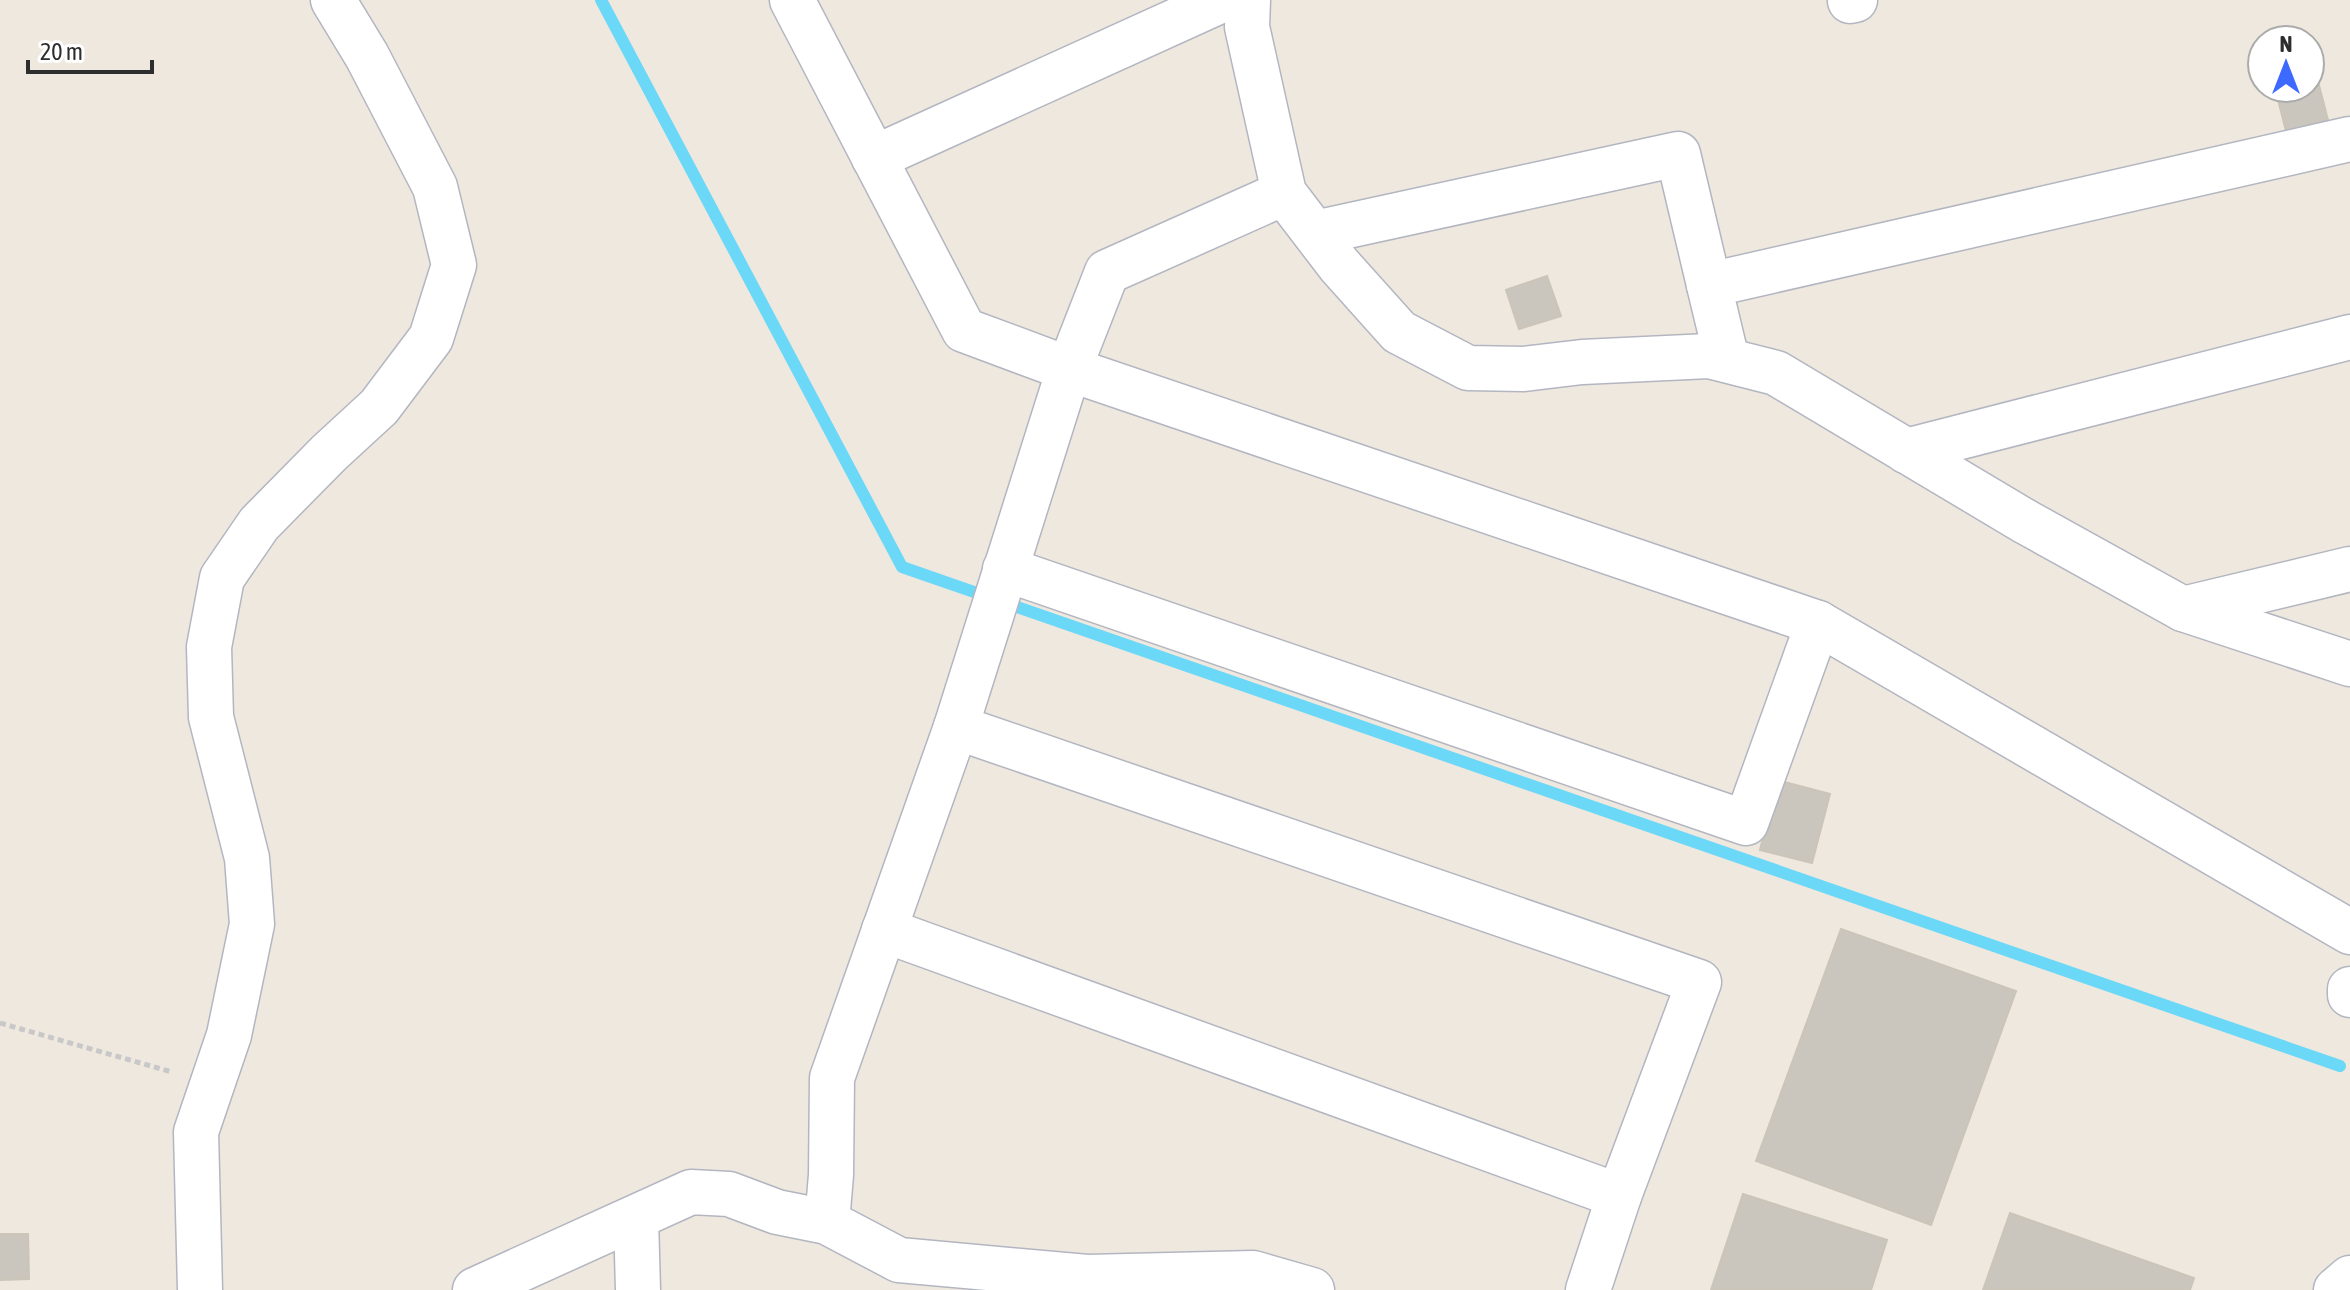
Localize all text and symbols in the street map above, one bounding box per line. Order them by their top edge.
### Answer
scale bar [28,24,152,74]
north arrow [2246,24,2326,104]
text: N [2280,31,2292,57]
text: 20 m [40,38,83,65]

